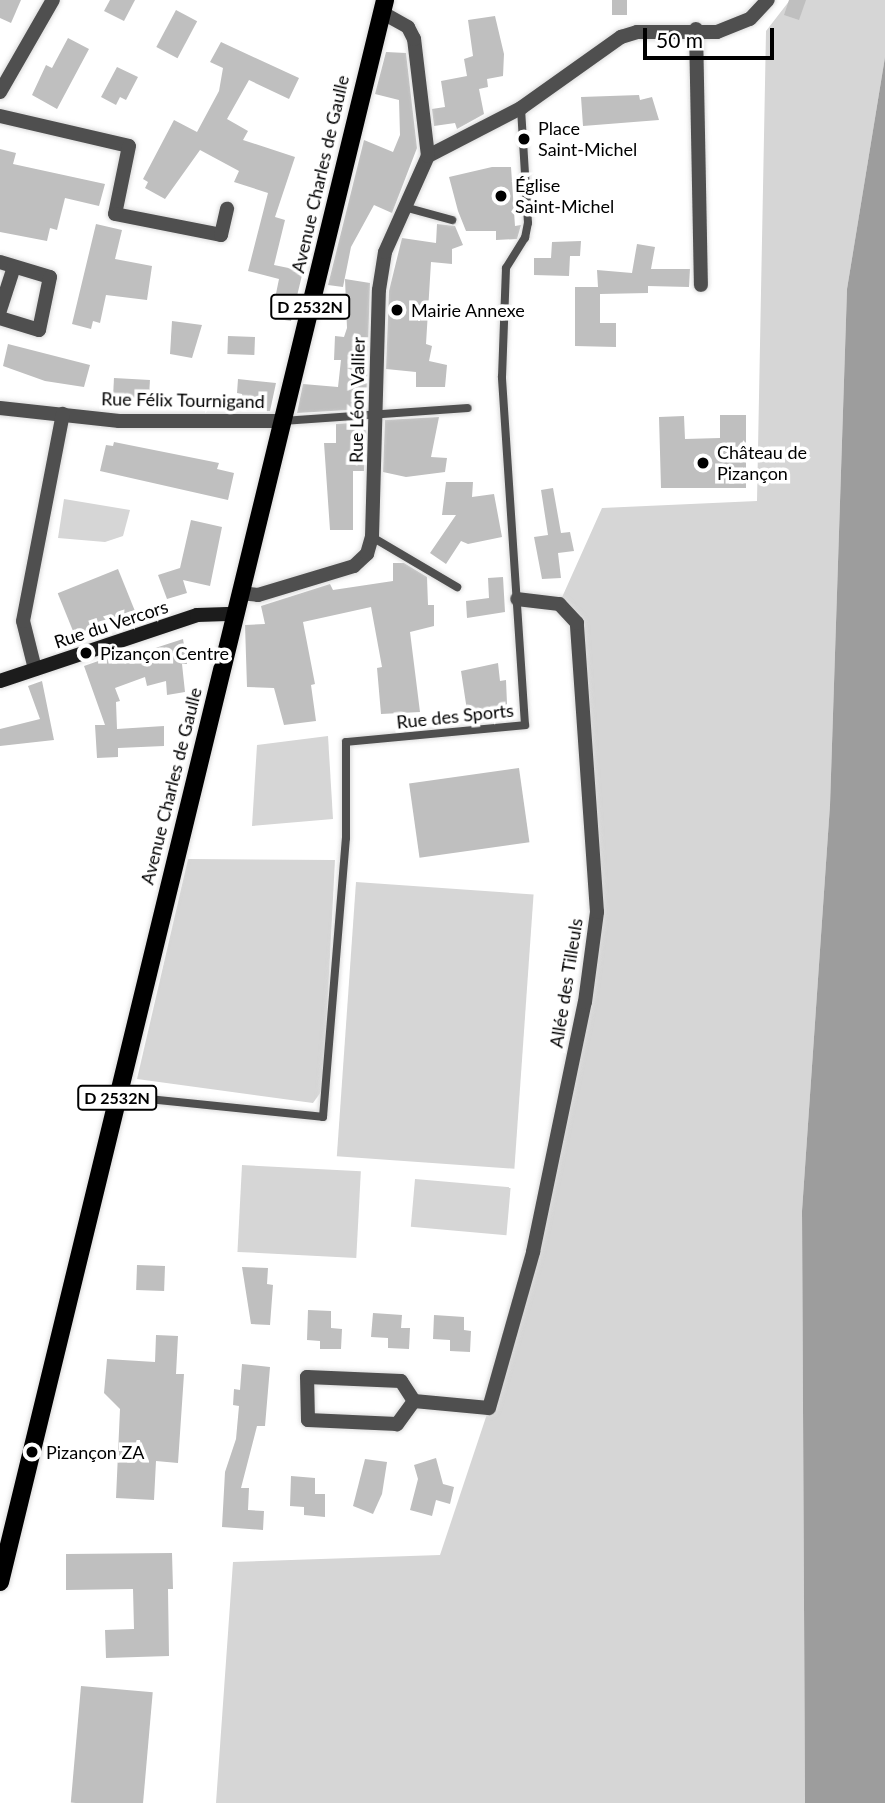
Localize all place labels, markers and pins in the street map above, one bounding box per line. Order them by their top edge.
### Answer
place label: Place Saint-Michel [538,118,637,160]
marker: Place Saint-Michel [516,131,532,147]
place label: Église Saint-Michel [515,175,614,218]
marker: Église Saint-Michel [493,188,509,204]
place label: Mairie Annexe [411,299,525,321]
marker: Mairie Annexe [389,302,405,318]
place label: Château de Pizançon [717,442,807,484]
marker: Château de Pizançon [695,455,711,471]
place label: Pizançon Centre [100,642,229,664]
marker: Pizançon Centre [78,645,94,661]
place label: Pizançon ZA [46,1441,145,1463]
marker: Pizançon ZA [24,1444,40,1460]

